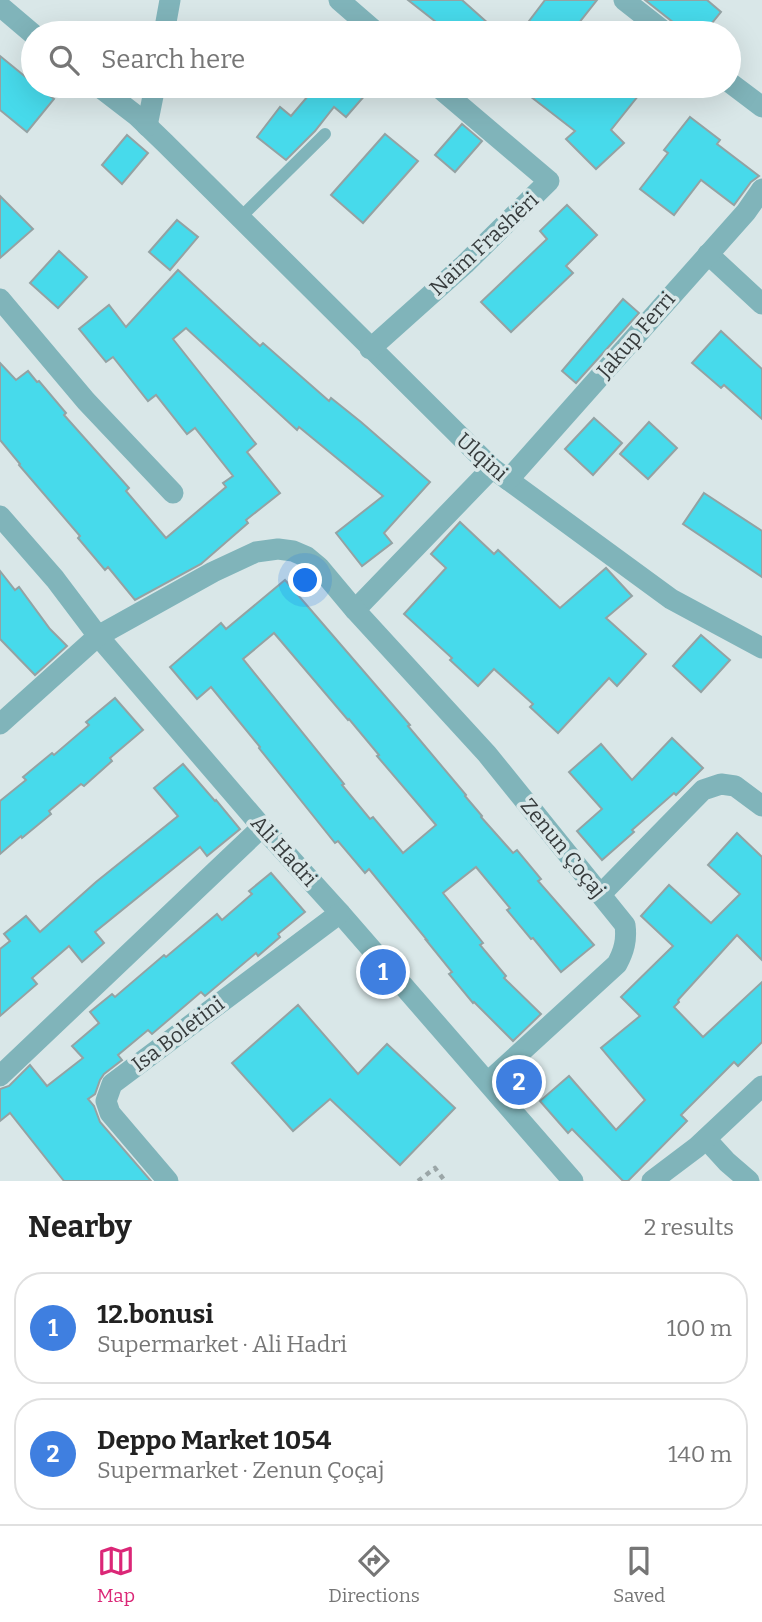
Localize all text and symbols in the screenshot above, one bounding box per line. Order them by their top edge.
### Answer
search box [21,21,741,98]
icon: search [45,41,83,79]
text: Search here [101,44,245,75]
street label: Naim Frashëri [424,187,544,301]
street label: Jakup Ferri [591,286,681,384]
street label: Ulqini [451,427,513,487]
your location [288,563,322,597]
street label: Zenun Çoçaj [515,793,611,903]
street label: Ali Hadri [245,810,323,892]
pin: 1 [360,946,406,998]
street label: Isa Boletini [127,991,229,1077]
pin: 2 [496,1056,542,1108]
text: Nearby [28,1209,132,1245]
text: 2 results [644,1213,734,1241]
text: 12.bonusi [97,1299,214,1330]
text: 1 [48,1314,58,1342]
text: 100 m [667,1314,732,1342]
text: Supermarket · Ali Hadri [97,1330,347,1358]
text: Deppo Market 1054 [97,1425,331,1456]
text: 2 [47,1440,59,1468]
text: 140 m [668,1440,732,1468]
text: Supermarket · Zenun Çoçaj [97,1456,384,1484]
tab: Map [97,1542,135,1607]
tab: Directions [328,1542,420,1607]
tab: Saved [613,1542,665,1607]

